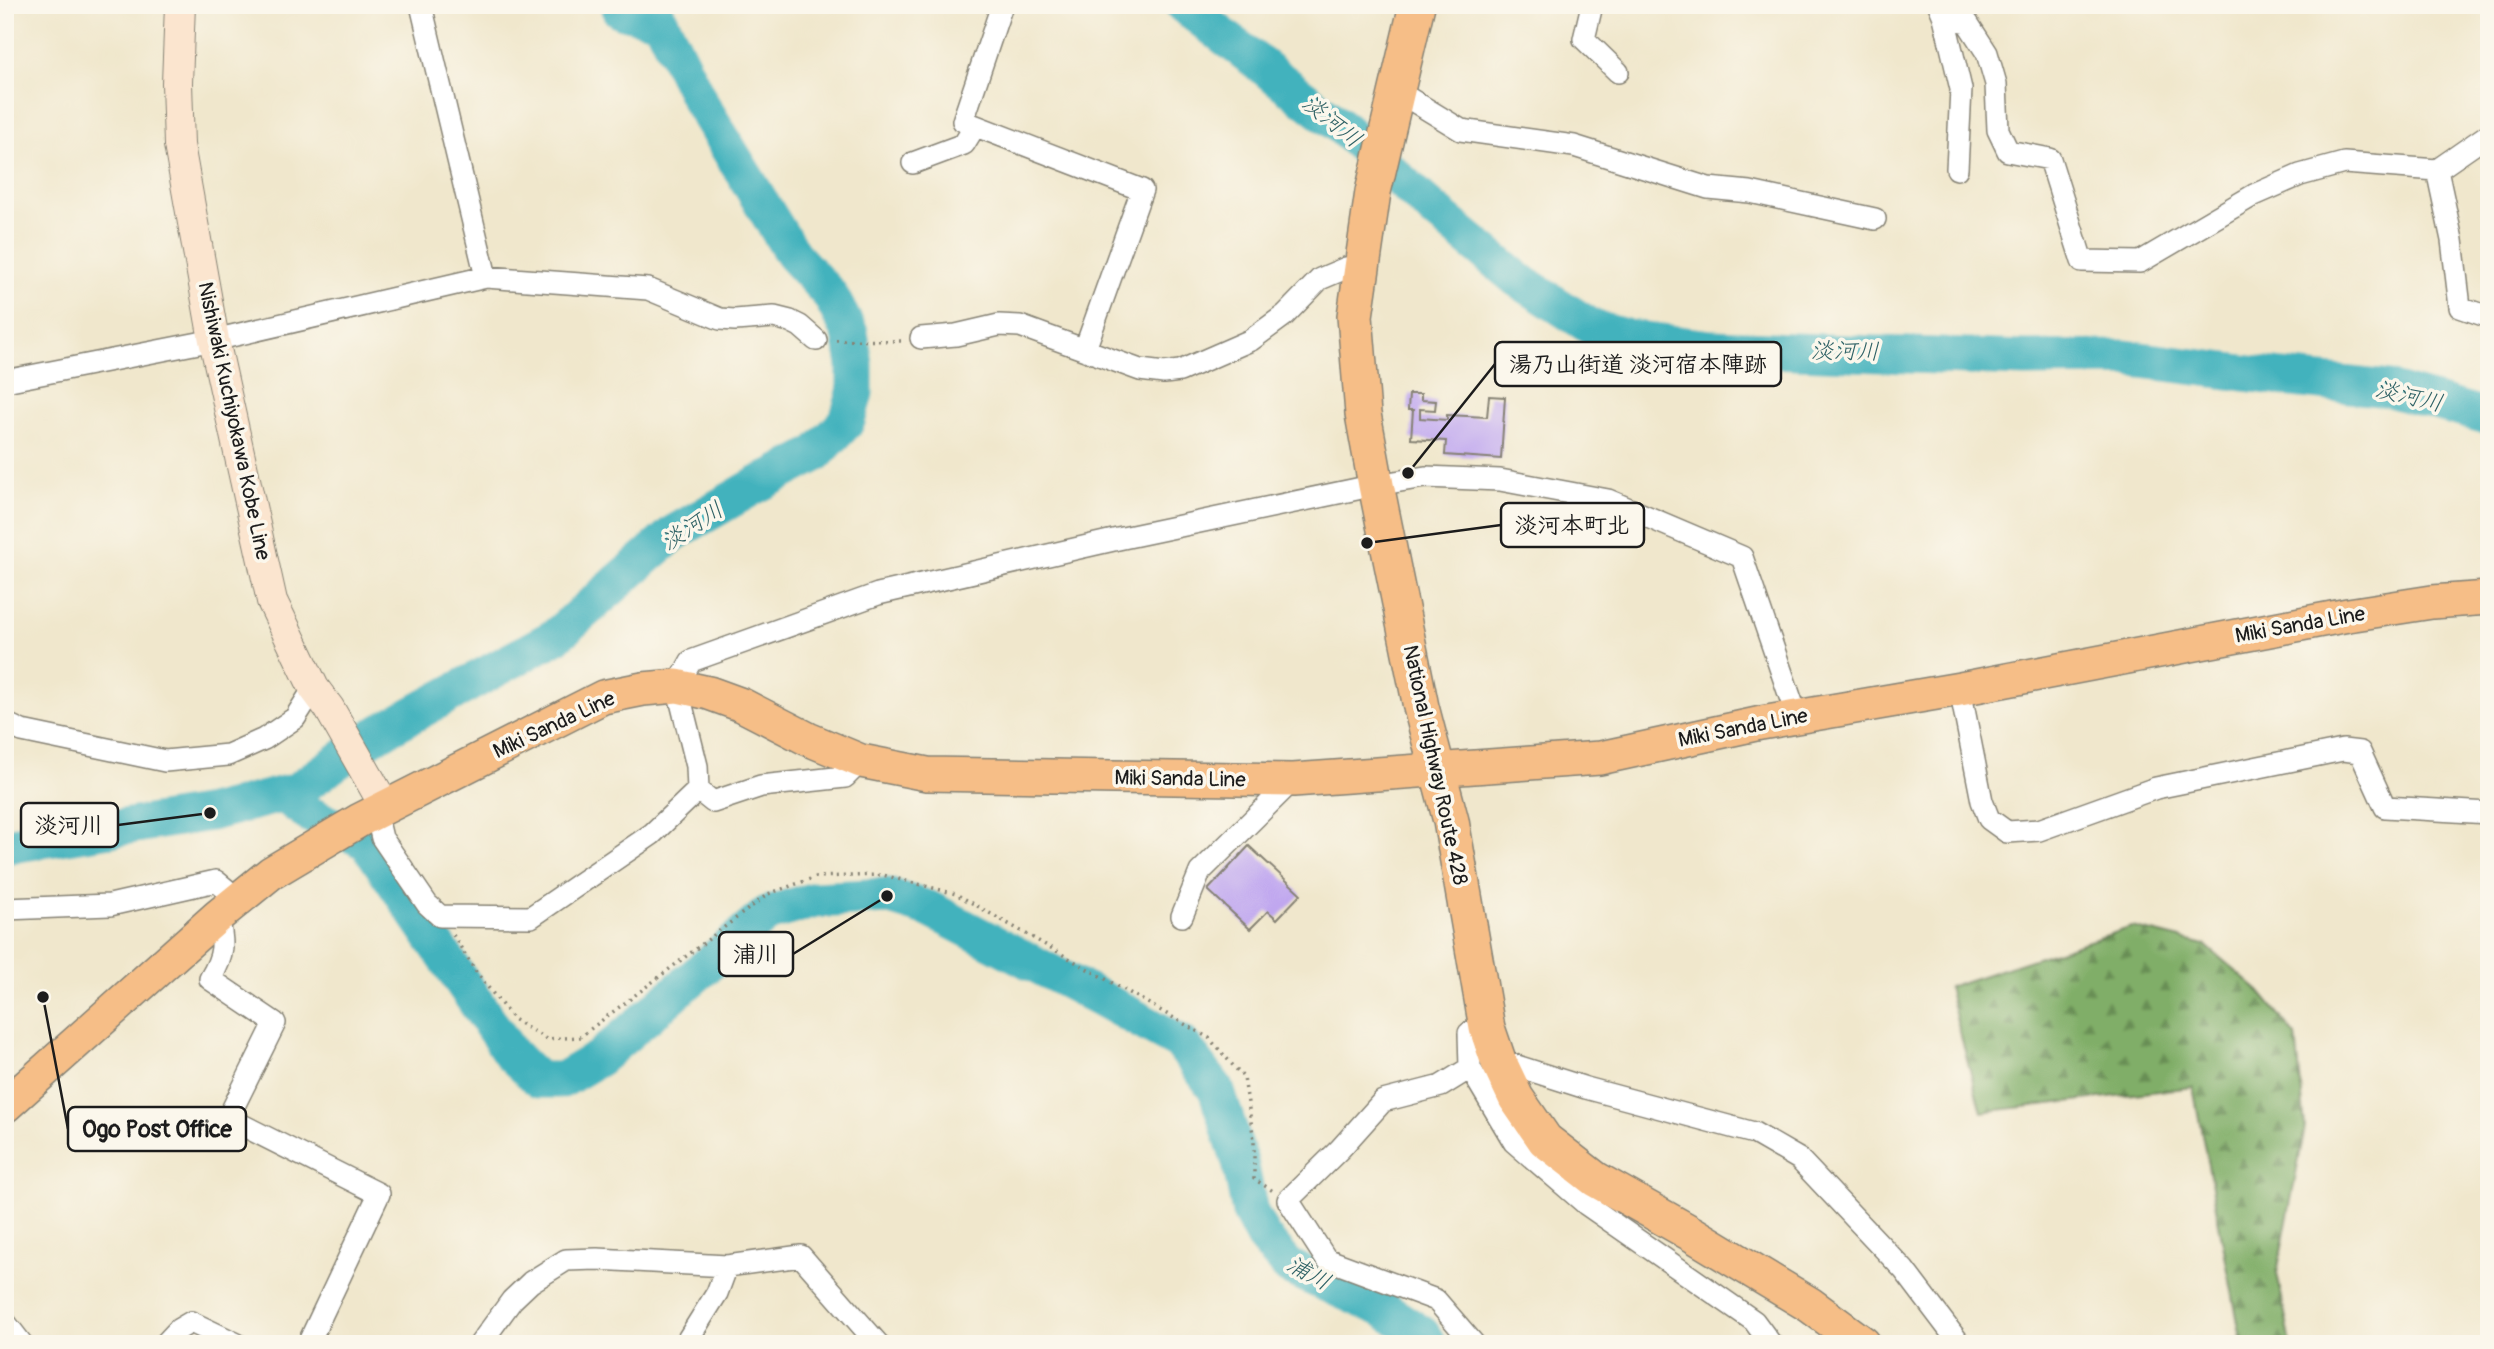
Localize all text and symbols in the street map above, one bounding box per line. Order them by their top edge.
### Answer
water label: 淡河川 [1296,88,1368,154]
street label: Nishiwaki Kuchiyokawa Kobe Line [191,279,277,563]
water label: 淡河川 [1810,336,1880,366]
callout: 湯乃山街道 淡河宿本陣跡 [1495,342,1781,386]
text: 湯乃山街道 淡河宿本陣跡 [1509,350,1767,379]
water label: 淡河川 [2372,374,2446,418]
water label: 淡河川 [655,495,729,557]
callout: 淡河本町北 [1501,503,1644,547]
text: 淡河本町北 [1515,511,1630,540]
street label: Miki Sanda Line [2233,600,2368,650]
street label: National Highway Route 428 [1396,642,1474,888]
street label: Miki Sanda Line [489,685,620,765]
street label: Miki Sanda Line [1676,702,1811,754]
street label: Miki Sanda Line [1114,764,1247,794]
callout: 淡河川 [21,803,118,847]
text: 淡河川 [35,811,104,840]
callout: 浦川 [719,932,793,976]
text: 浦川 [733,940,779,969]
callout: Ogo Post Office [68,1107,246,1151]
text: Ogo Post Office [82,1115,233,1144]
water label: 浦川 [1282,1249,1336,1297]

